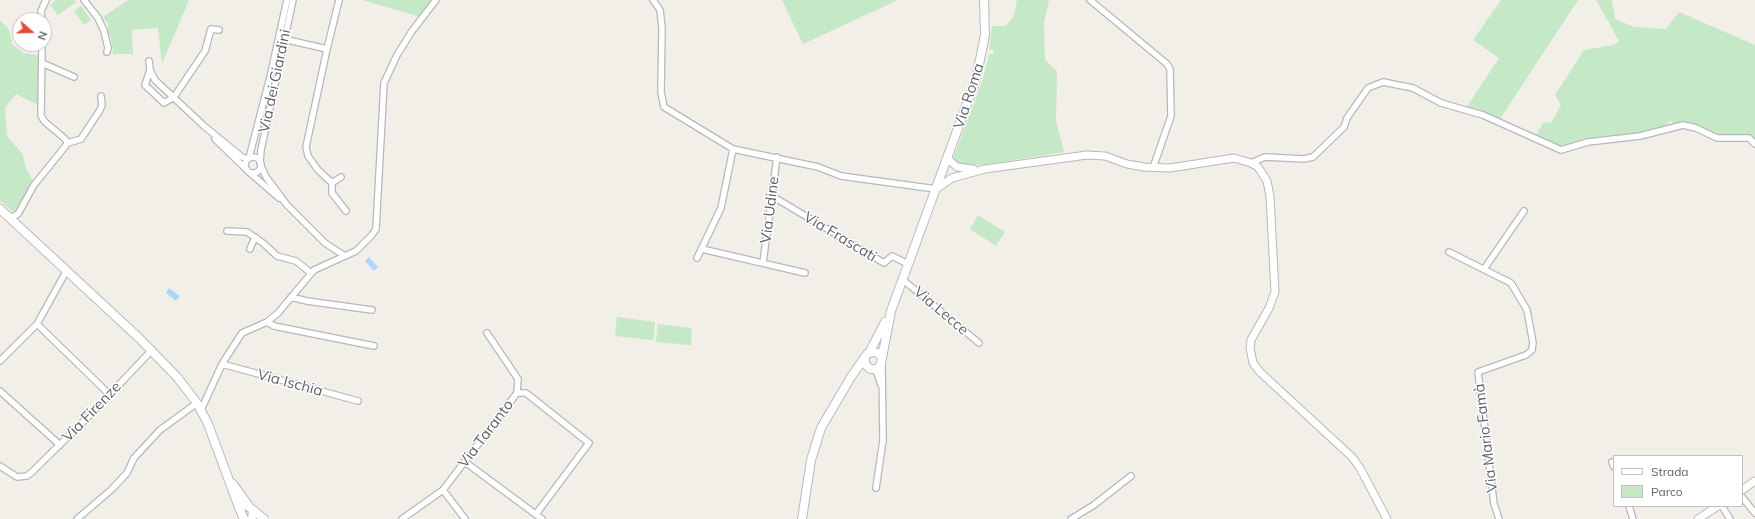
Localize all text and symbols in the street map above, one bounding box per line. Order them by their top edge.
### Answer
north arrow [12,12,52,52]
street label: Via dei Giardini [255,28,295,134]
text: N [34,29,50,42]
street label: Via Roma [950,61,988,131]
street label: Via Udine [757,175,783,245]
street label: Via Frascati [800,208,880,266]
street label: Via Lecce [910,283,972,339]
street label: Via Ischia [255,366,325,400]
street label: Via Firenze [59,378,125,446]
street label: Via Mario Famà [1470,383,1502,493]
street label: Via Taranto [455,396,517,472]
legend [1613,455,1743,507]
text: Strada [1651,464,1689,479]
text: Parco [1651,484,1683,499]

